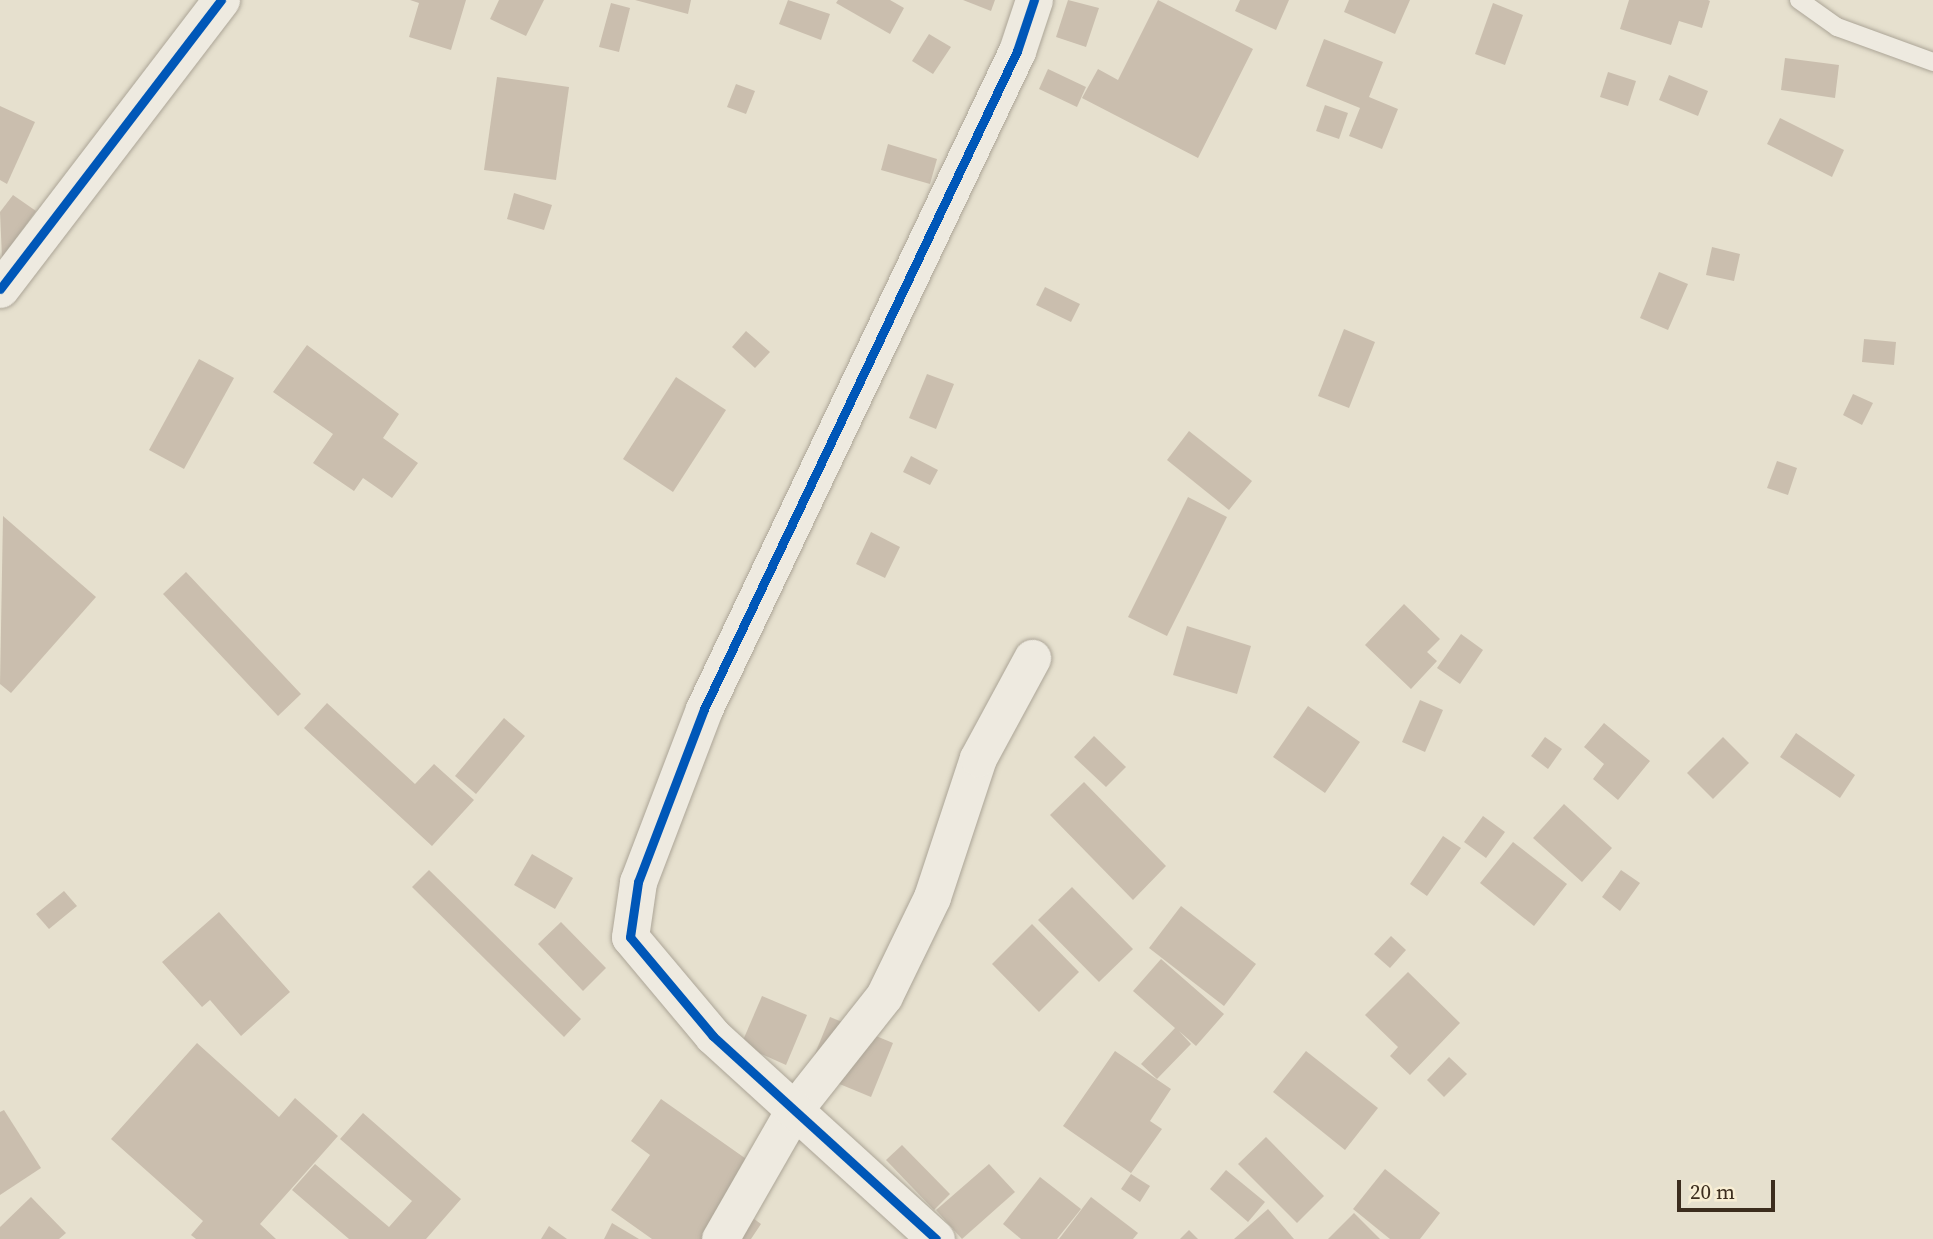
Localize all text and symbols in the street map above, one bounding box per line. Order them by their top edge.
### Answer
scale bar [1681,1166,1779,1210]
text: 20 m [1690,1177,1735,1206]

